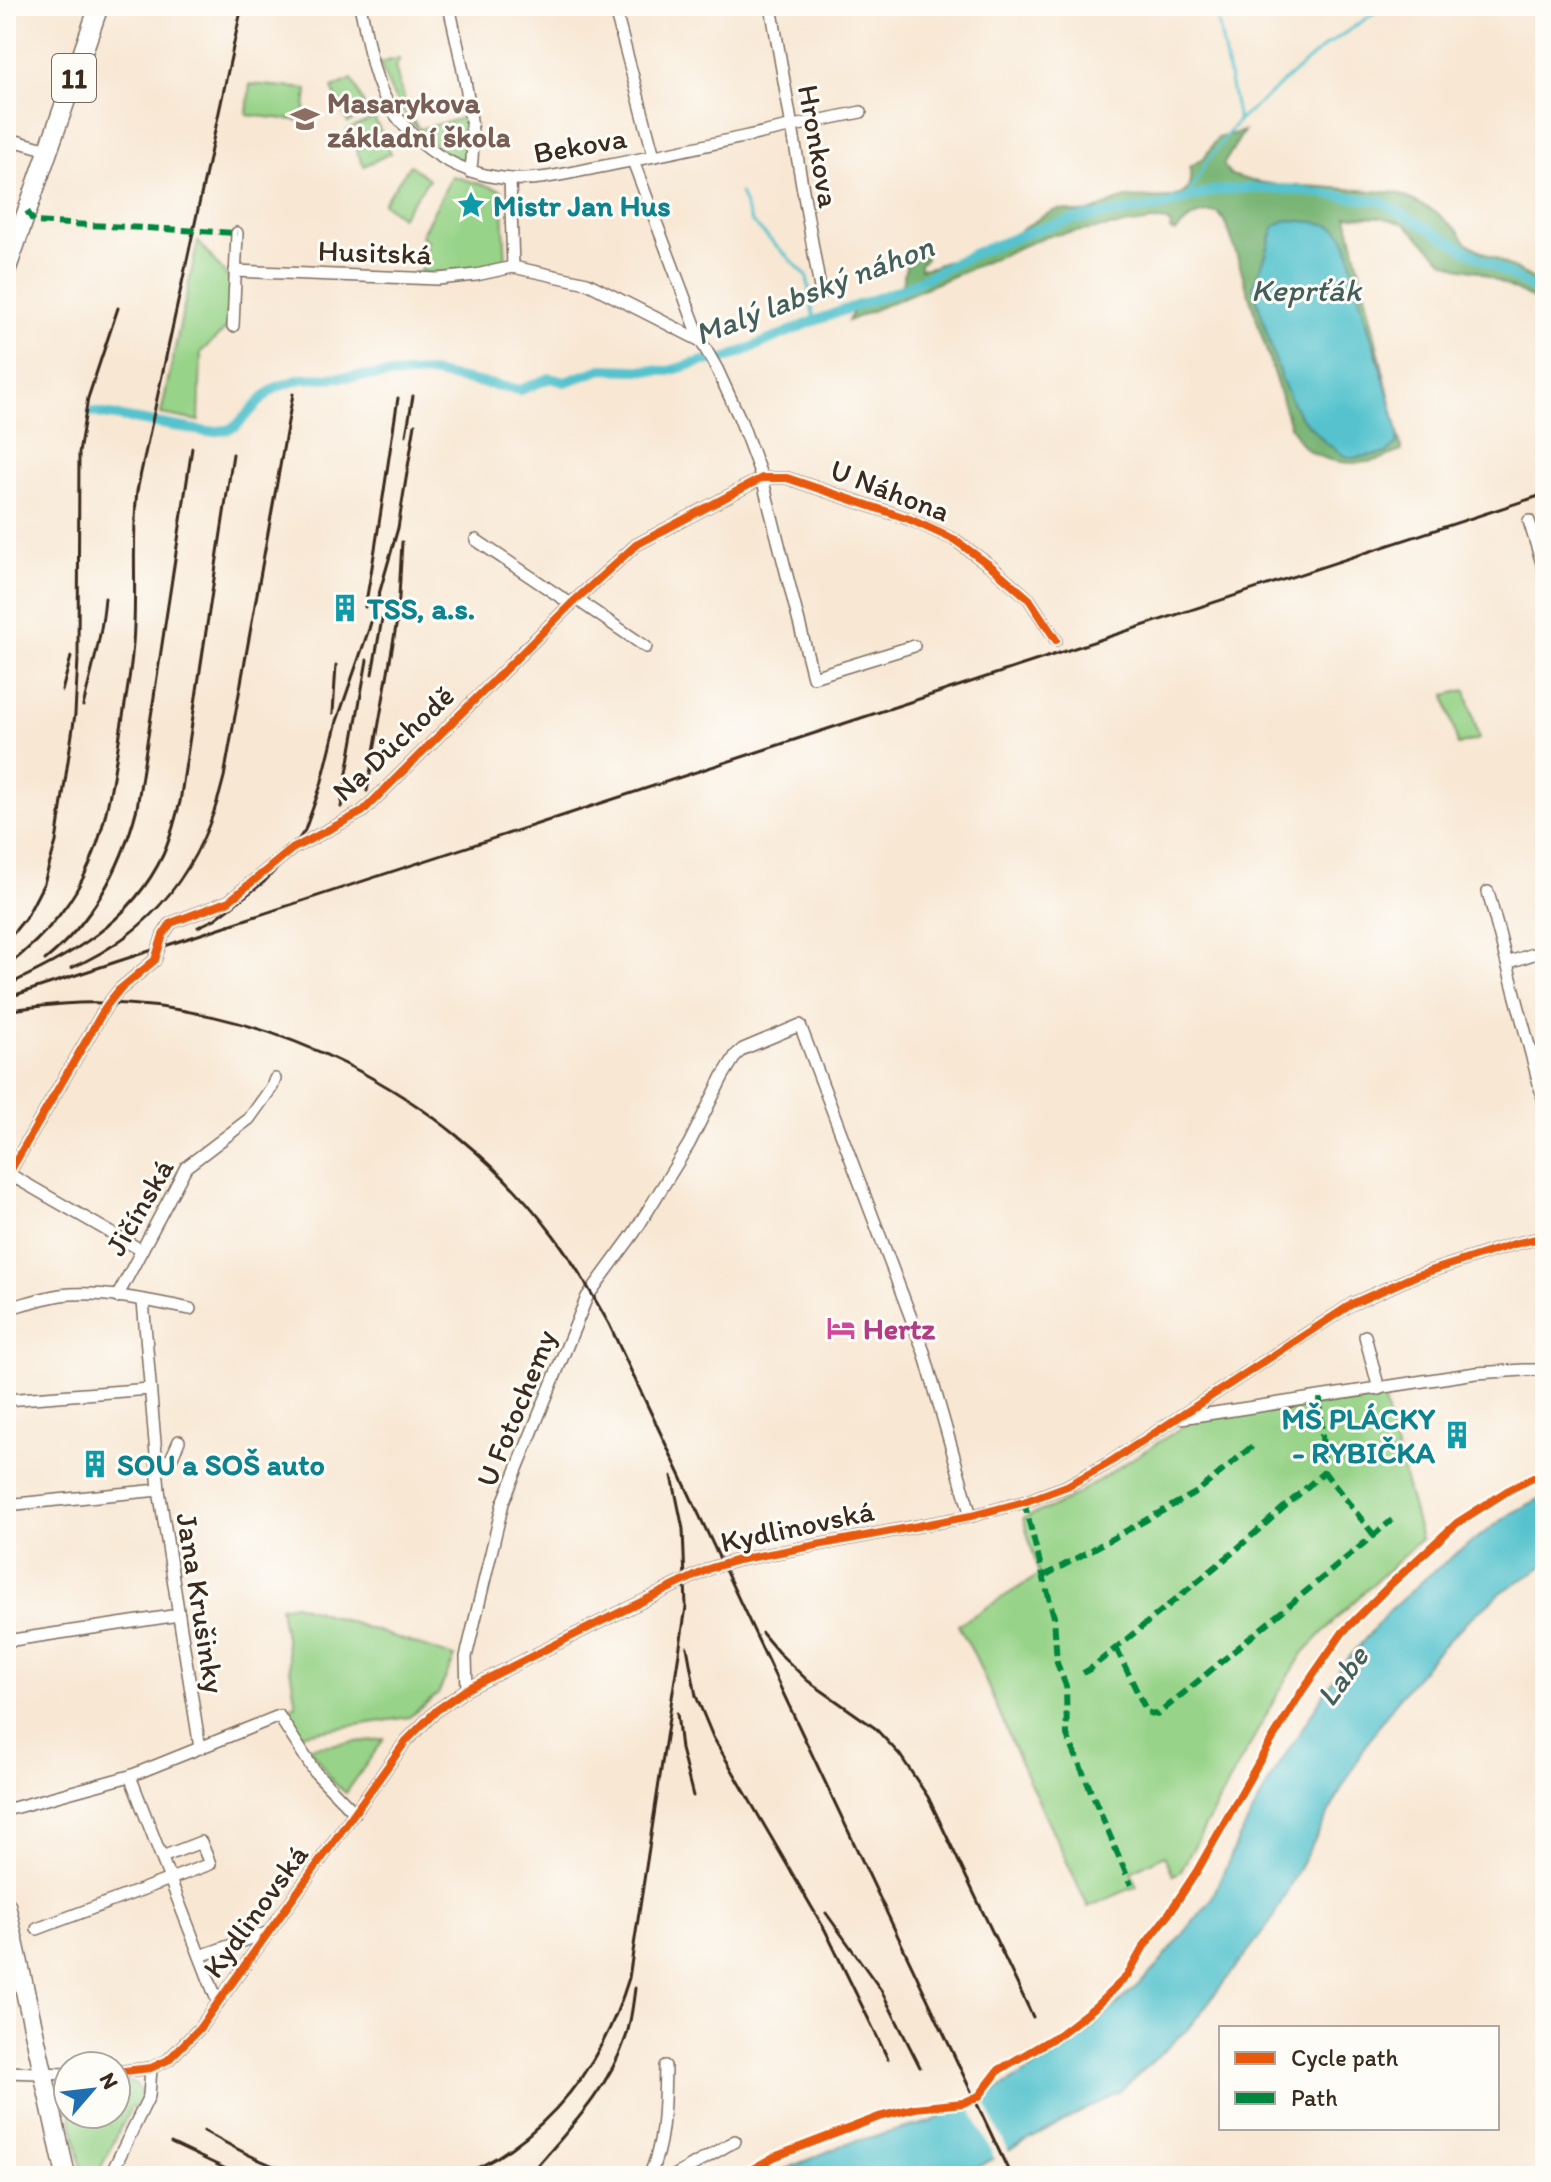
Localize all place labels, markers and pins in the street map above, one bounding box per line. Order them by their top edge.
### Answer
place label: Masarykova základní škola [327,84,511,155]
school or university icon: Masarykova základní škola [290,104,320,134]
place label: Mistr Jan Hus [493,187,671,224]
place icon: Mistr Jan Hus [456,190,486,220]
place label: TSS, a.s. [366,590,475,627]
building icon: TSS, a.s. [330,593,360,623]
place label: Hertz [863,1310,936,1347]
hotel icon: Hertz [826,1313,856,1343]
place label: MŠ PLÁCKY - RYBIČKA [1281,1400,1436,1471]
building icon: MŠ PLÁCKY - RYBIČKA [1442,1420,1472,1450]
place label: SOU a SOŠ auto [117,1446,325,1483]
building icon: SOU a SOŠ auto [80,1449,110,1479]

